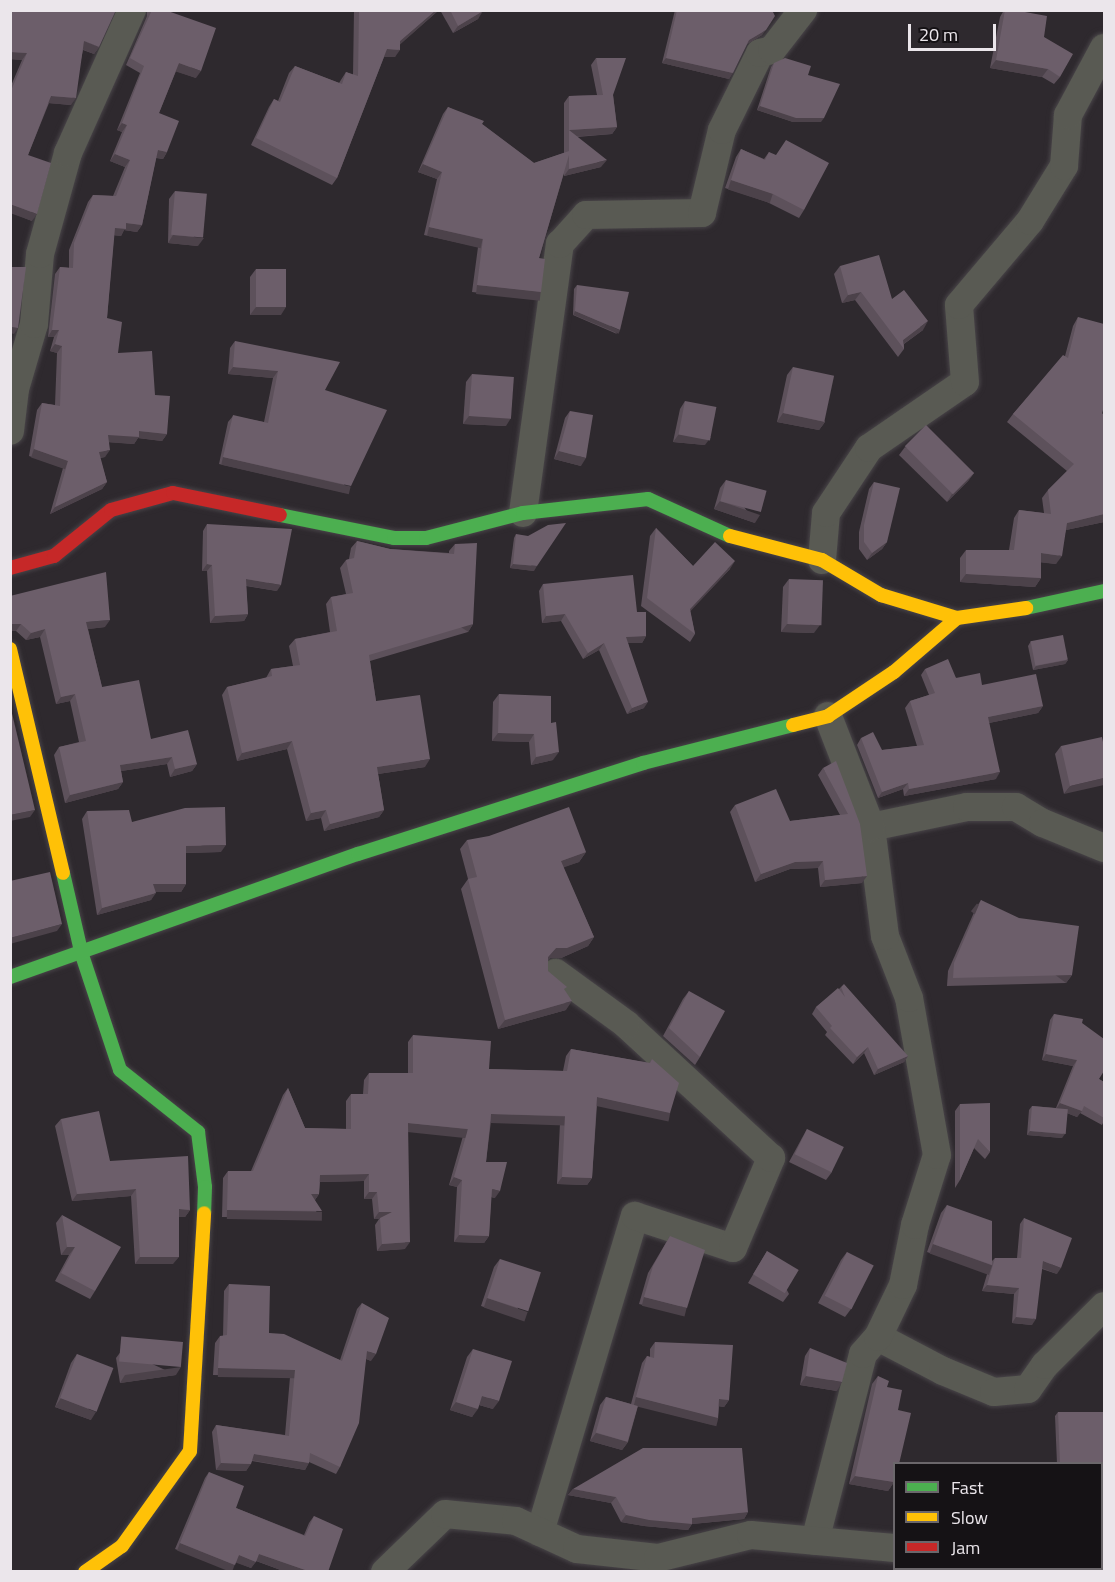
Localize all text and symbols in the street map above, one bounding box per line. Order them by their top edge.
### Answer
scale bar [911,12,1000,50]
text: 20 m [919,21,958,48]
legend [893,1462,1103,1570]
text: Fast [951,1474,984,1501]
text: Slow [951,1504,988,1531]
text: Jam [951,1534,980,1561]

